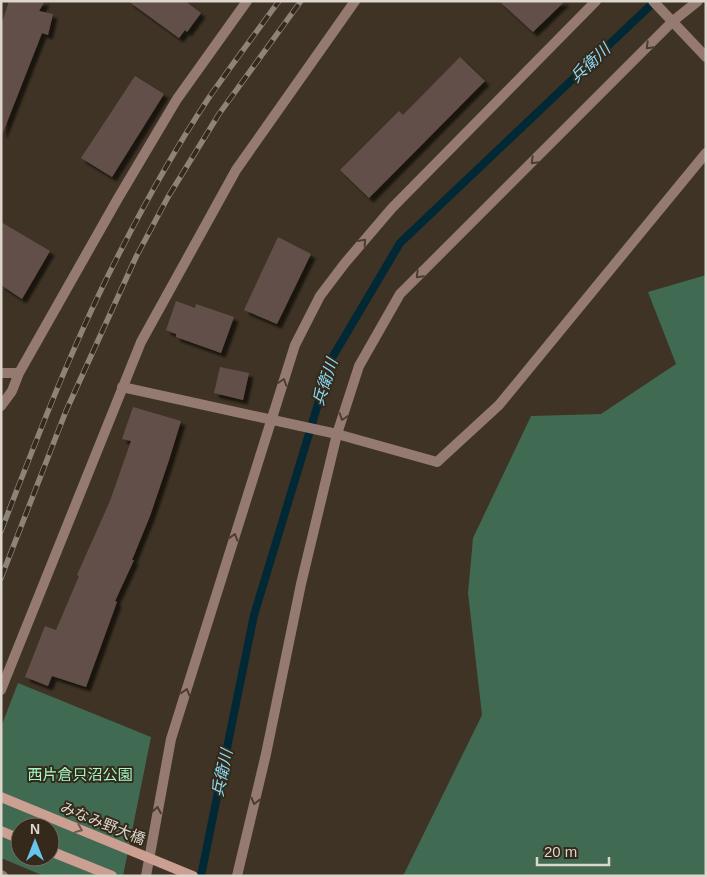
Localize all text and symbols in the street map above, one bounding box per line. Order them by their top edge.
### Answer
water label: 兵衛川 [567,39,615,86]
one-way arrow [646,40,655,49]
one-way arrow [531,155,540,164]
one-way arrow [357,239,366,248]
one-way arrow [416,270,425,279]
water label: 兵衛川 [309,355,341,407]
one-way arrow [277,378,287,387]
one-way arrow [338,412,348,420]
one-way arrow [229,533,239,542]
one-way arrow [180,688,190,697]
water label: 兵衛川 [209,746,236,798]
park label: 西片倉只沼公園 [27,766,133,783]
one-way arrow [250,797,261,806]
street label: みなみ野大橋 [58,798,148,848]
one-way arrow [152,806,162,815]
north arrow [10,817,60,867]
text: N [30,821,40,837]
one-way arrow [74,823,83,833]
scale bar [537,834,610,866]
text: 20 m [544,843,577,860]

